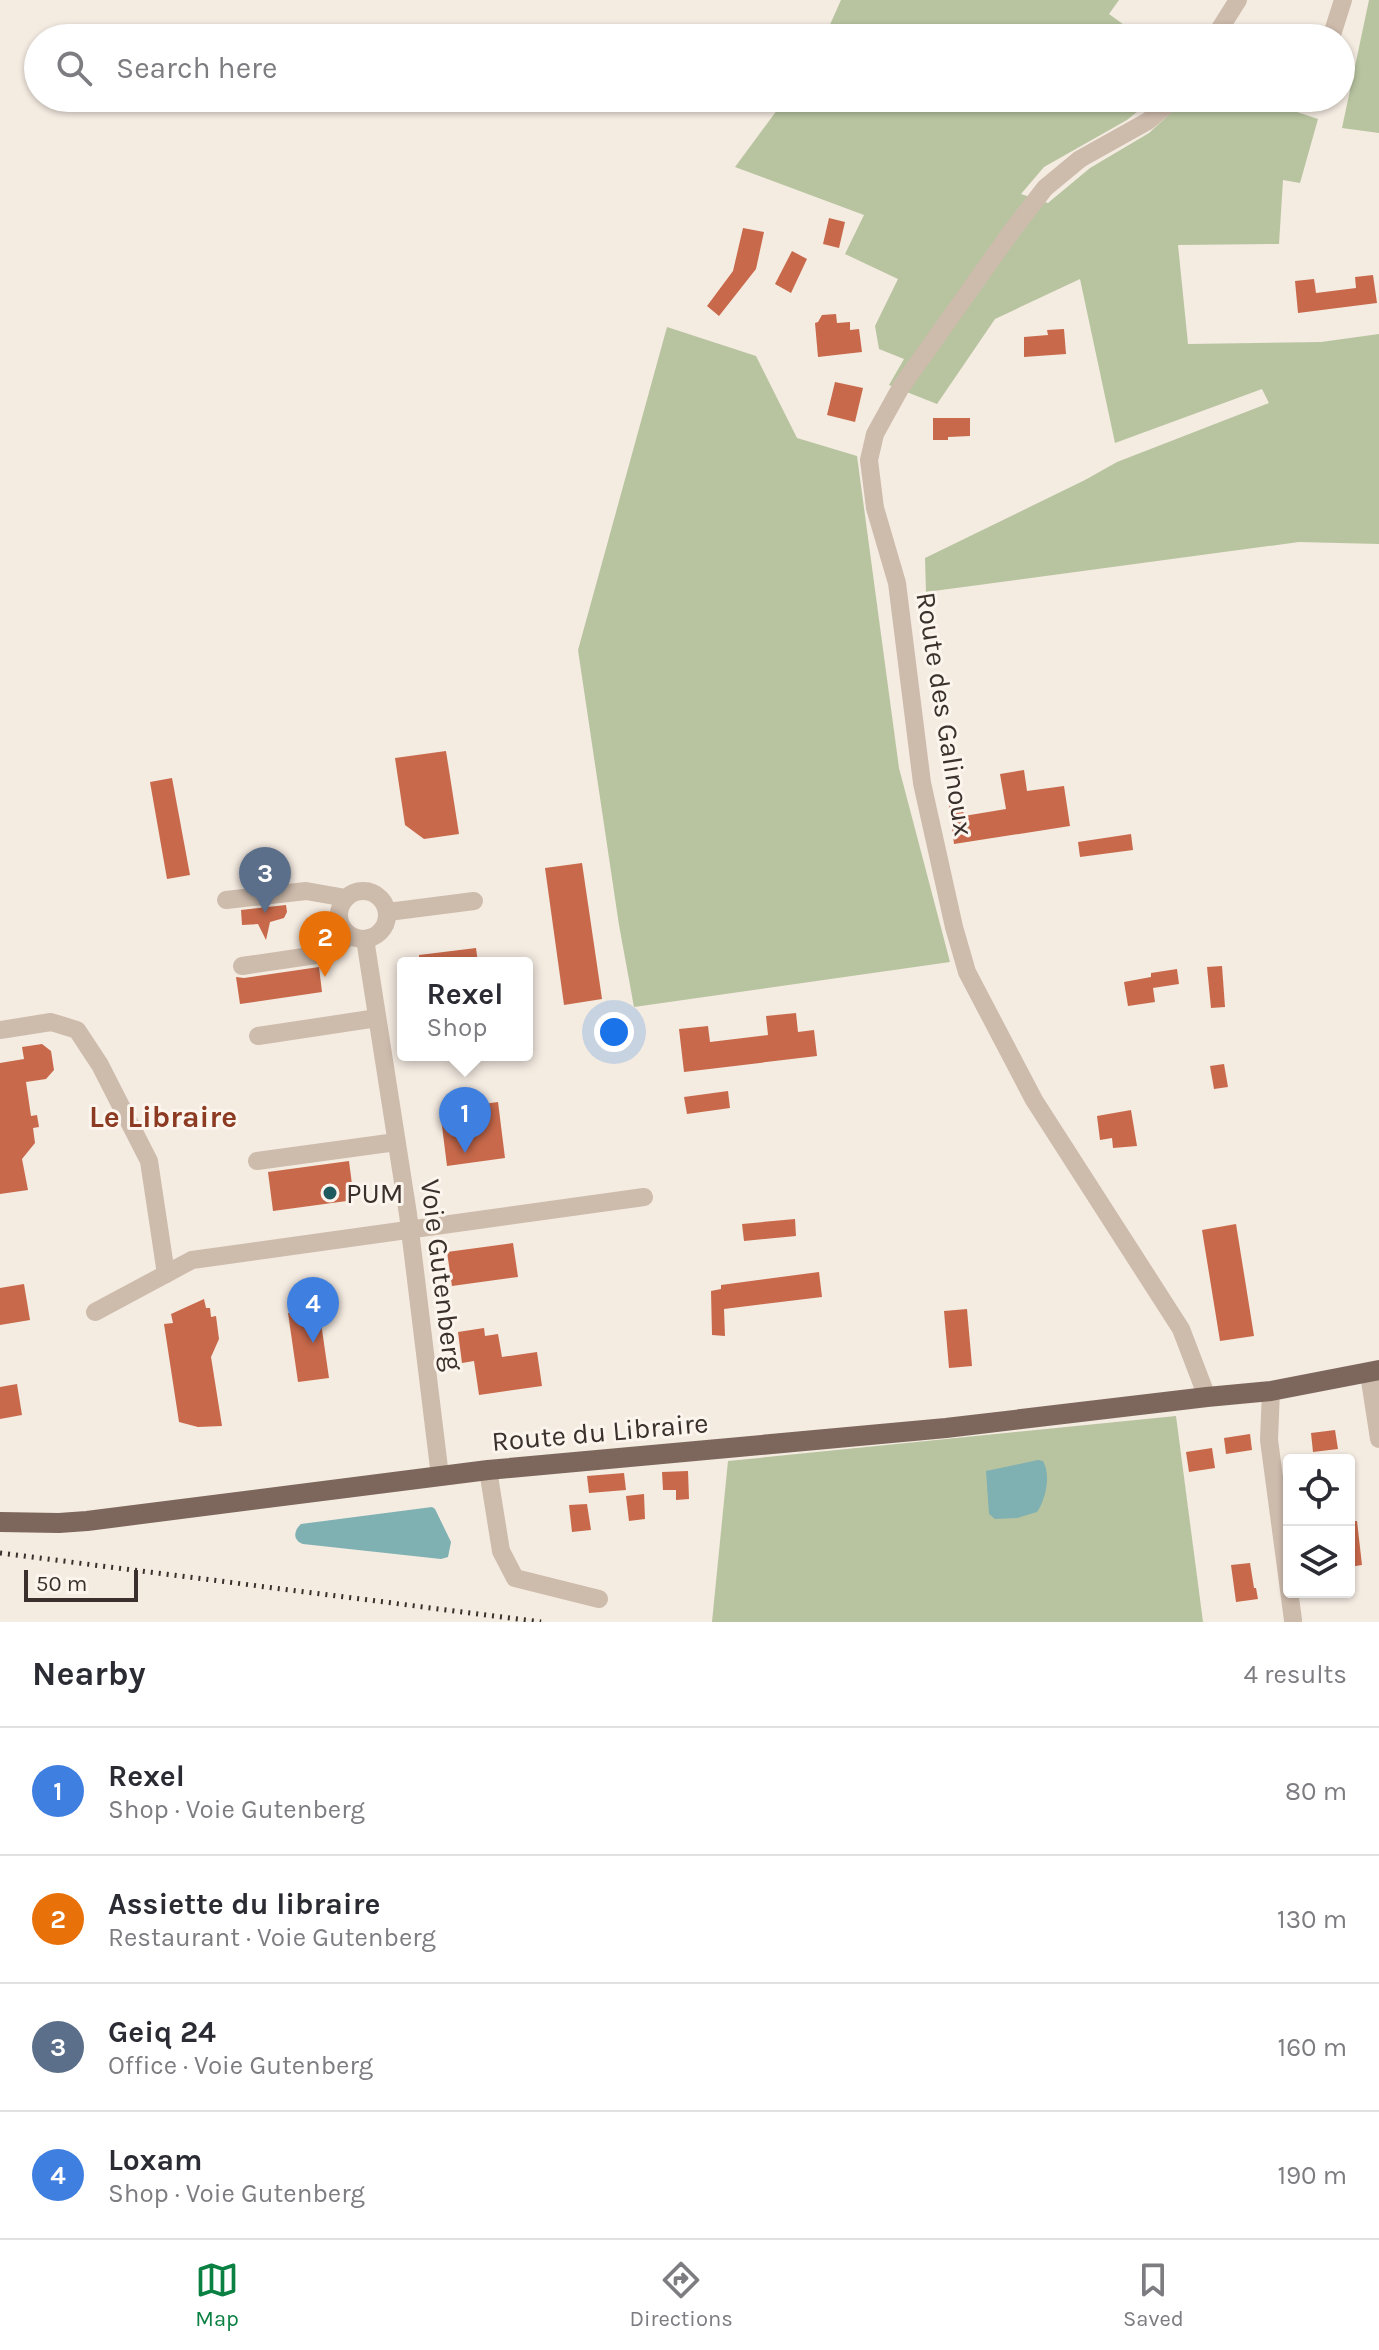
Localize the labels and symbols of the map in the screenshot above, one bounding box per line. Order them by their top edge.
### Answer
street label: Route des Galinoux [909,590,981,838]
pin: 3 [239,847,291,913]
pin: 2 [299,911,351,977]
your location [594,1012,634,1052]
pin: 1 [439,1087,491,1153]
district label: Le Libraire [89,1099,237,1135]
place label: PUM [346,1177,404,1210]
street label: Voie Gutenberg [414,1177,470,1373]
marker: PUM [321,1184,339,1202]
pin: 4 [287,1277,339,1343]
street label: Route du Libraire [490,1406,710,1458]
scale bar [24,1566,138,1602]

